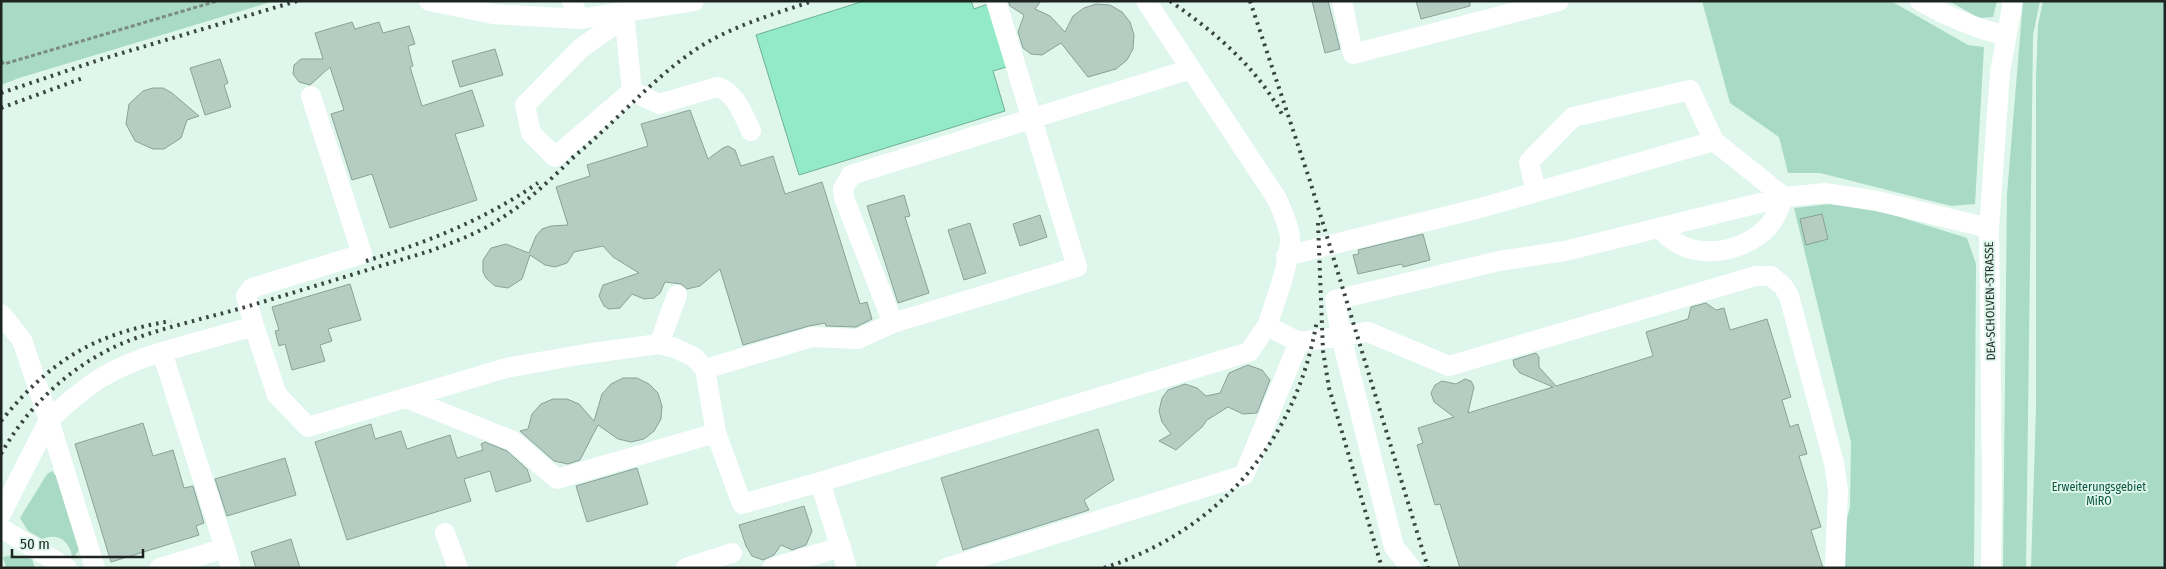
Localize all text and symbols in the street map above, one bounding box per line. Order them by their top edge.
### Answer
street label: DEA-SCHOLVEN-STRASSE [1982,241,1998,360]
park label: Erweiterungsgebiet MiRO [2052,480,2146,508]
scale bar [12,526,144,558]
text: 50 m [20,535,50,553]

